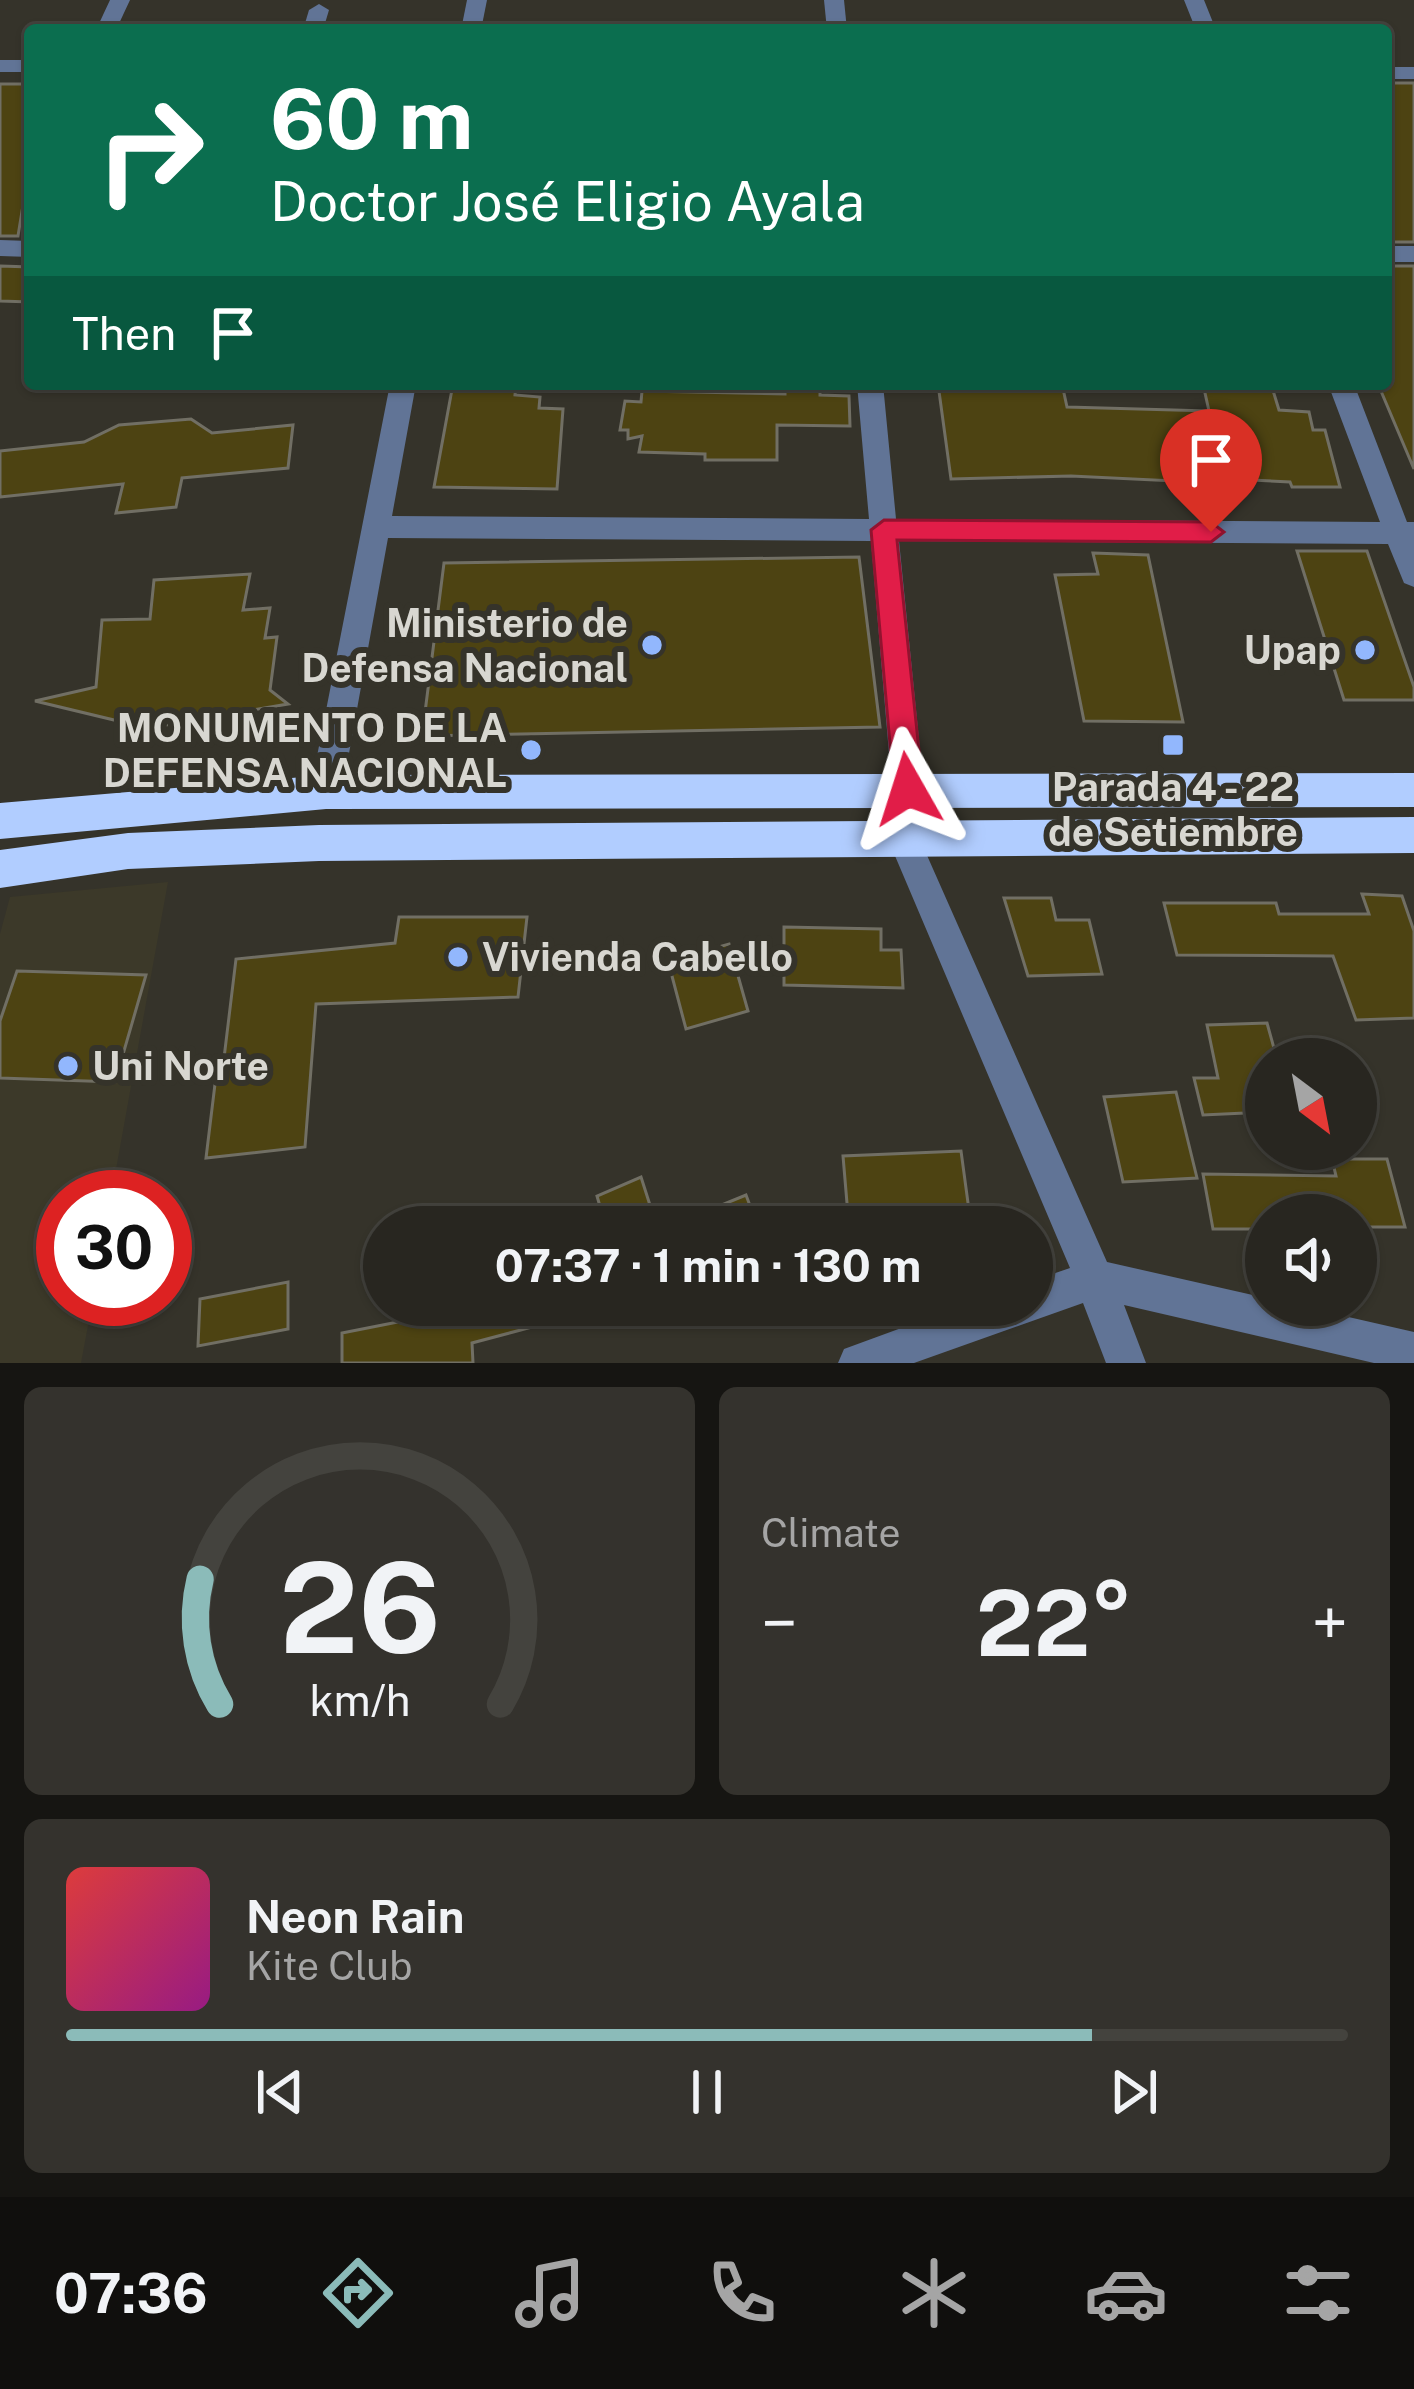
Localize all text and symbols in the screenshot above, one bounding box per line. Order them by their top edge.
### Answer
text: 60 m [270,69,474,168]
icon: right [72,72,228,228]
text: Doctor José Eligio Ayala [270,170,865,233]
icon: arrive [200,300,266,366]
text: Then [72,307,176,360]
pin [1160,409,1262,532]
icon: arrive [1178,427,1244,493]
place label: Ministerio de Defensa Nacional [301,600,628,691]
place label: Upap [1243,627,1341,673]
marker: Ministerio de Defensa Nacional [639,632,665,658]
marker: Upap [1352,637,1378,663]
place label: MONUMENTO DE LA DEFENSA NACIONAL [103,705,507,796]
position arrow [845,726,971,852]
marker: Parada 4 - 22 de Setiembre [1160,732,1186,758]
marker: MONUMENTO DE LA DEFENSA NACIONAL [518,737,544,763]
place label: Parada 4 - 22 de Setiembre [1048,764,1298,855]
place label: Vivienda Cabello [482,934,793,980]
marker: Vivienda Cabello [445,944,471,970]
north arrow [1245,1038,1377,1170]
map controls [1245,1038,1377,1326]
place label: Uni Norte [92,1043,269,1089]
marker: Uni Norte [55,1053,81,1079]
speed limit sign: 30 [36,1170,192,1326]
button: sound [1245,1194,1377,1326]
text: 07:37 · 1 min · 130 m [495,1239,921,1292]
text: Climate [761,1510,901,1556]
text: 26 [279,1534,440,1681]
text: 22° [976,1570,1133,1676]
text: − [761,1584,798,1662]
text: + [1311,1584,1348,1662]
text: km/h [309,1675,410,1726]
text: Neon Rain [246,1890,464,1943]
text: Kite Club [246,1943,412,1989]
icon: previous [247,2059,313,2125]
icon: pause [674,2059,740,2125]
icon: next [1101,2059,1167,2125]
icon: directions [316,2251,400,2335]
icon: music [508,2251,592,2335]
icon: phone [700,2251,784,2335]
icon: climate [892,2251,976,2335]
icon: car [1084,2251,1168,2335]
icon: filters [1276,2251,1360,2335]
text: 07:36 [54,2262,208,2325]

